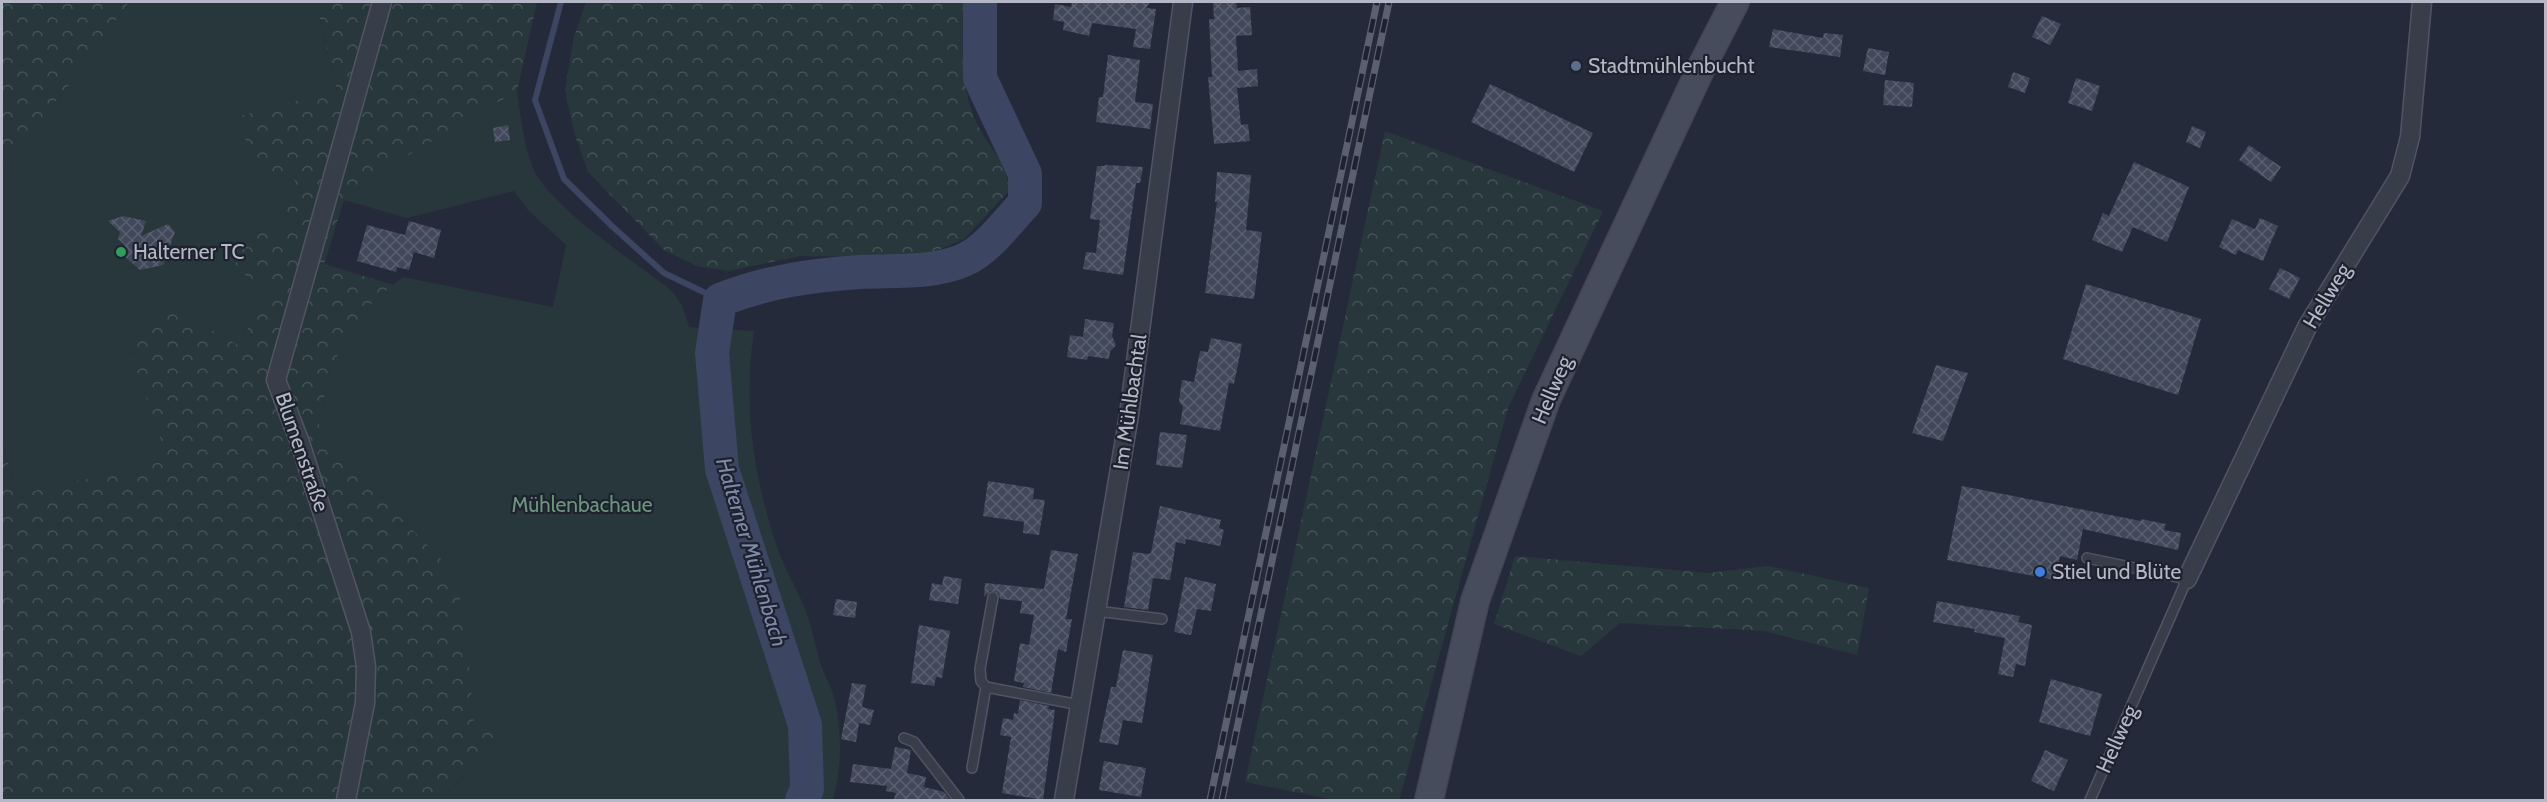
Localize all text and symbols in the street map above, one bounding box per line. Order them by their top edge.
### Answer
place label: Stadtmühlenbucht [1588,53,1754,78]
marker: Stadtmühlenbucht [1569,59,1583,73]
place label: Halterner TC [133,239,244,264]
marker: Halterner TC [114,245,128,259]
street label: Hellweg [2297,258,2356,333]
street label: Im Mühlbachtal [1108,332,1151,472]
street label: Hellweg [1526,352,1577,428]
street label: Blumenstraße [270,389,335,515]
water label: Halterner Mühlenbach [710,454,793,650]
park label: Mühlenbachaue [511,492,653,517]
place label: Stiel und Blüte [2052,559,2181,584]
marker: Stiel und Blüte [2033,565,2047,579]
street label: Hellweg [2091,701,2143,777]

